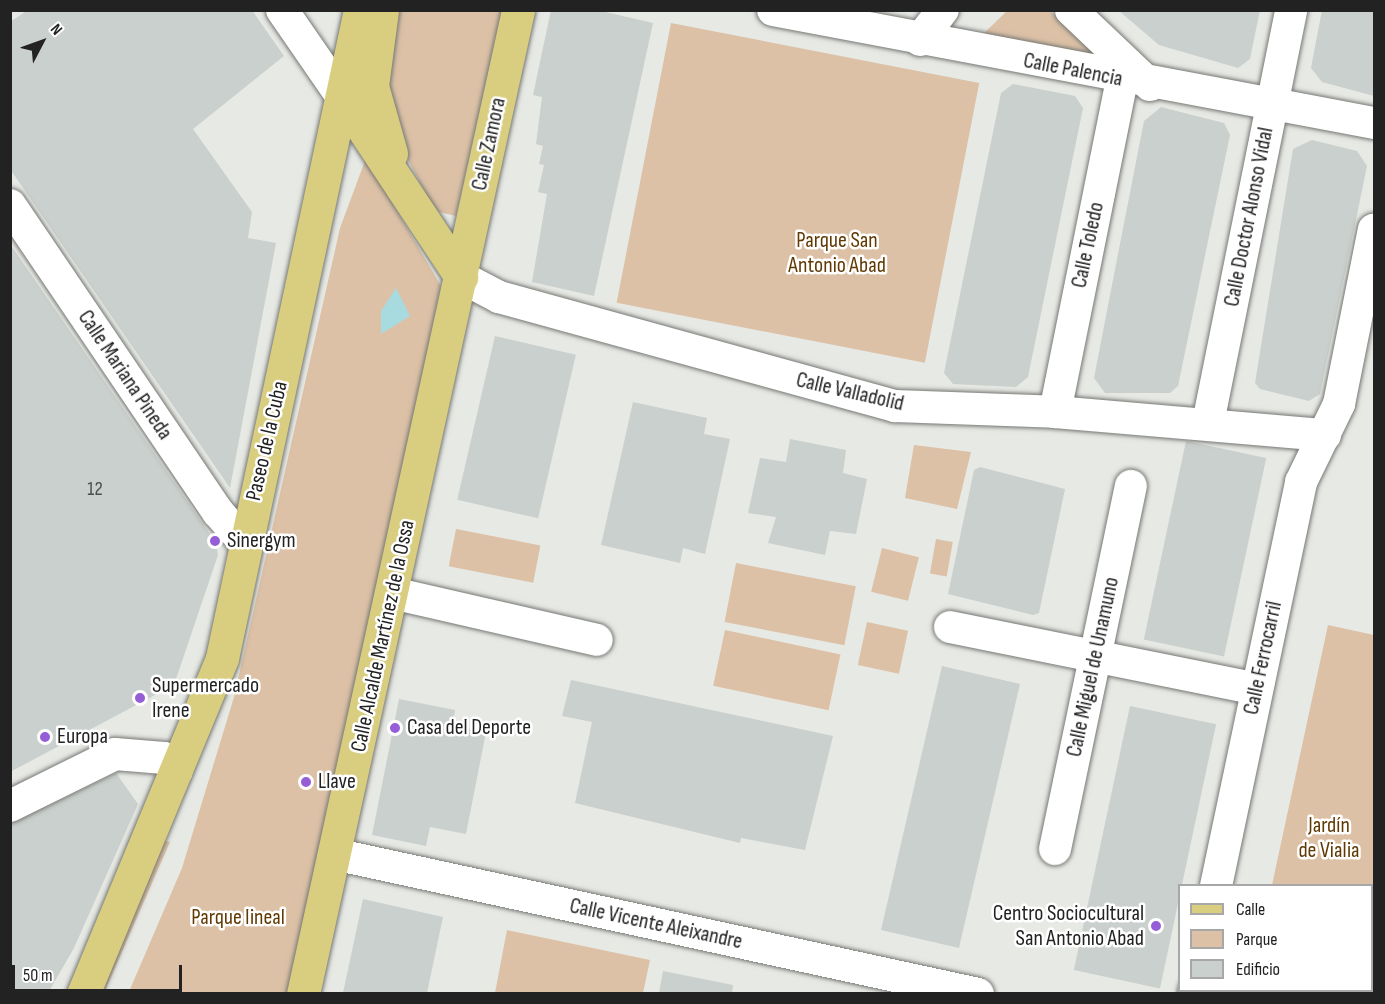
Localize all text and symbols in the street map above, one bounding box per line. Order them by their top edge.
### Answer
north arrow [12,12,72,72]
text: N [46,20,66,39]
street label: Calle Palencia [1021,47,1125,93]
street label: Calle Zamora [466,95,512,193]
street label: Calle Doctor Alonso Vidal [1219,125,1279,309]
street label: Calle Toledo [1066,200,1110,290]
park label: Parque San Antonio Abad [788,227,886,278]
street label: Calle Mariana Pineda [72,305,178,445]
street label: Calle Valladolid [794,367,906,417]
street label: Paseo de la Cuba [240,379,294,503]
house number: 12 [87,477,103,501]
street label: Calle Alcalde Martínez de la Ossa [345,518,421,754]
place label: Sinergym [227,528,296,554]
marker: Sinergym [208,534,222,548]
street label: Calle Miguel de Unamuno [1061,575,1125,759]
street label: Calle Ferrocarril [1238,599,1288,717]
place label: Supermercado Irene [152,672,259,724]
marker: Supermercado Irene [133,691,147,705]
place label: Casa del Deporte [407,715,531,741]
marker: Casa del Deporte [388,721,402,735]
place label: Europa [57,724,108,750]
marker: Europa [38,730,52,744]
place label: Llave [318,769,356,795]
marker: Llave [299,775,313,789]
park label: Jardín de Vialia [1298,812,1360,864]
legend [1178,884,1373,992]
street label: Calle Vicente Aleixandre [567,893,745,955]
text: Calle [1236,899,1265,920]
place label: Centro Sociocultural San Antonio Abad [993,900,1144,951]
park label: Parque lineal [191,905,285,931]
marker: Centro Sociocultural San Antonio Abad [1149,919,1163,933]
text: Parque [1236,929,1277,950]
scale bar [15,953,184,991]
text: Edificio [1236,959,1280,980]
text: 50 m [23,965,53,986]

